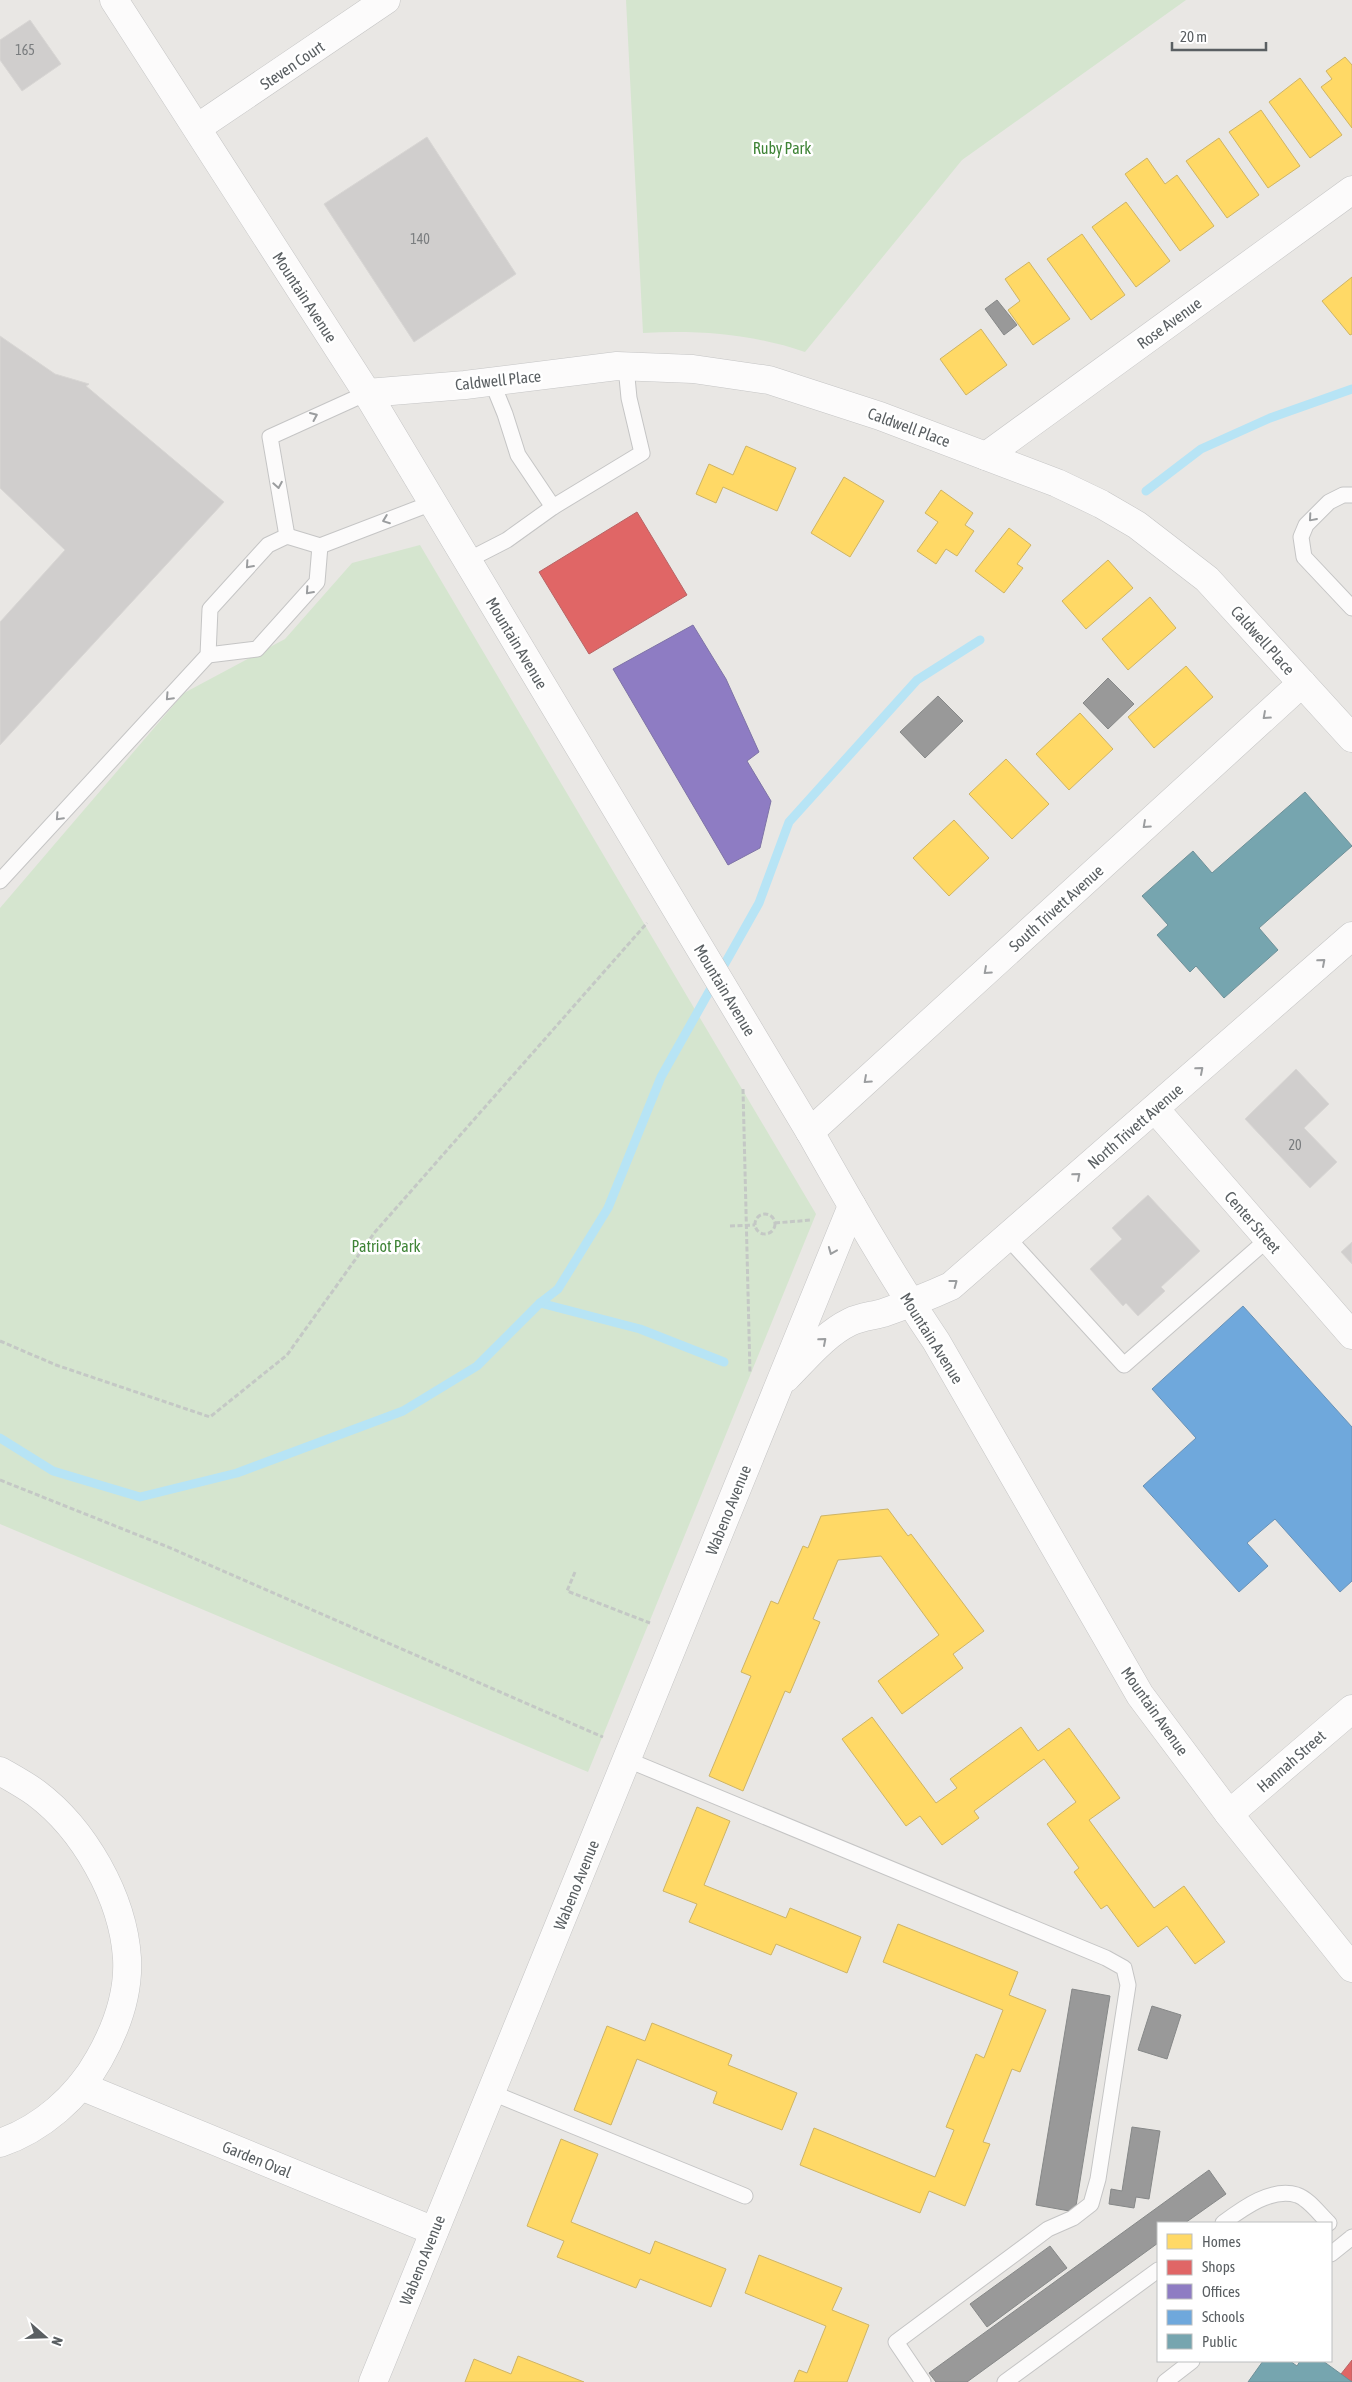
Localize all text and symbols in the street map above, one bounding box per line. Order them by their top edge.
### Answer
scale bar [1172,20,1266,52]
text: 20 m [1180,28,1207,45]
street label: Steven Court [256,37,328,93]
house number: 165 [15,42,35,58]
park label: Ruby Park [753,139,811,158]
house number: 140 [410,231,430,247]
street label: Mountain Avenue [269,249,341,345]
street label: Rose Avenue [1133,294,1205,352]
street label: Caldwell Place [454,367,542,393]
street label: Caldwell Place [865,404,953,450]
one-way arrow [309,412,318,423]
one-way arrow [272,480,282,489]
one-way arrow [1308,513,1317,522]
one-way arrow [382,514,391,524]
one-way arrow [246,560,255,569]
one-way arrow [306,585,315,594]
street label: Mountain Avenue [483,594,551,692]
street label: Caldwell Place [1227,602,1299,678]
one-way arrow [166,692,175,701]
one-way arrow [1262,710,1271,719]
one-way arrow [56,811,65,820]
one-way arrow [1143,820,1152,829]
street label: South Trivett Avenue [1005,861,1107,955]
street label: Mountain Avenue [691,941,759,1039]
one-way arrow [1316,959,1325,968]
one-way arrow [984,965,993,974]
one-way arrow [1194,1066,1203,1075]
one-way arrow [864,1074,873,1083]
street label: North Trivett Avenue [1084,1080,1186,1172]
house number: 20 [1288,1137,1302,1153]
one-way arrow [1071,1174,1080,1182]
street label: Center Street [1221,1187,1285,1257]
park label: Patriot Park [351,1237,421,1255]
one-way arrow [828,1246,839,1255]
one-way arrow [948,1280,957,1288]
street label: Mountain Avenue [897,1289,967,1387]
one-way arrow [818,1338,827,1347]
street label: Wabeno Avenue [702,1463,754,1557]
street label: Mountain Avenue [1118,1663,1192,1759]
street label: Hannah Street [1253,1726,1329,1796]
street label: Wabeno Avenue [550,1838,602,1932]
street label: Garden Oval [220,2137,295,2181]
street label: Wabeno Avenue [396,2213,448,2307]
legend [1157,2222,1332,2362]
text: Homes [1202,2233,1241,2250]
text: Shops [1202,2258,1235,2275]
text: Offices [1202,2283,1240,2300]
text: Schools [1202,2308,1245,2325]
north arrow [20,2312,70,2362]
text: Public [1202,2333,1237,2350]
text: N [48,2335,66,2348]

